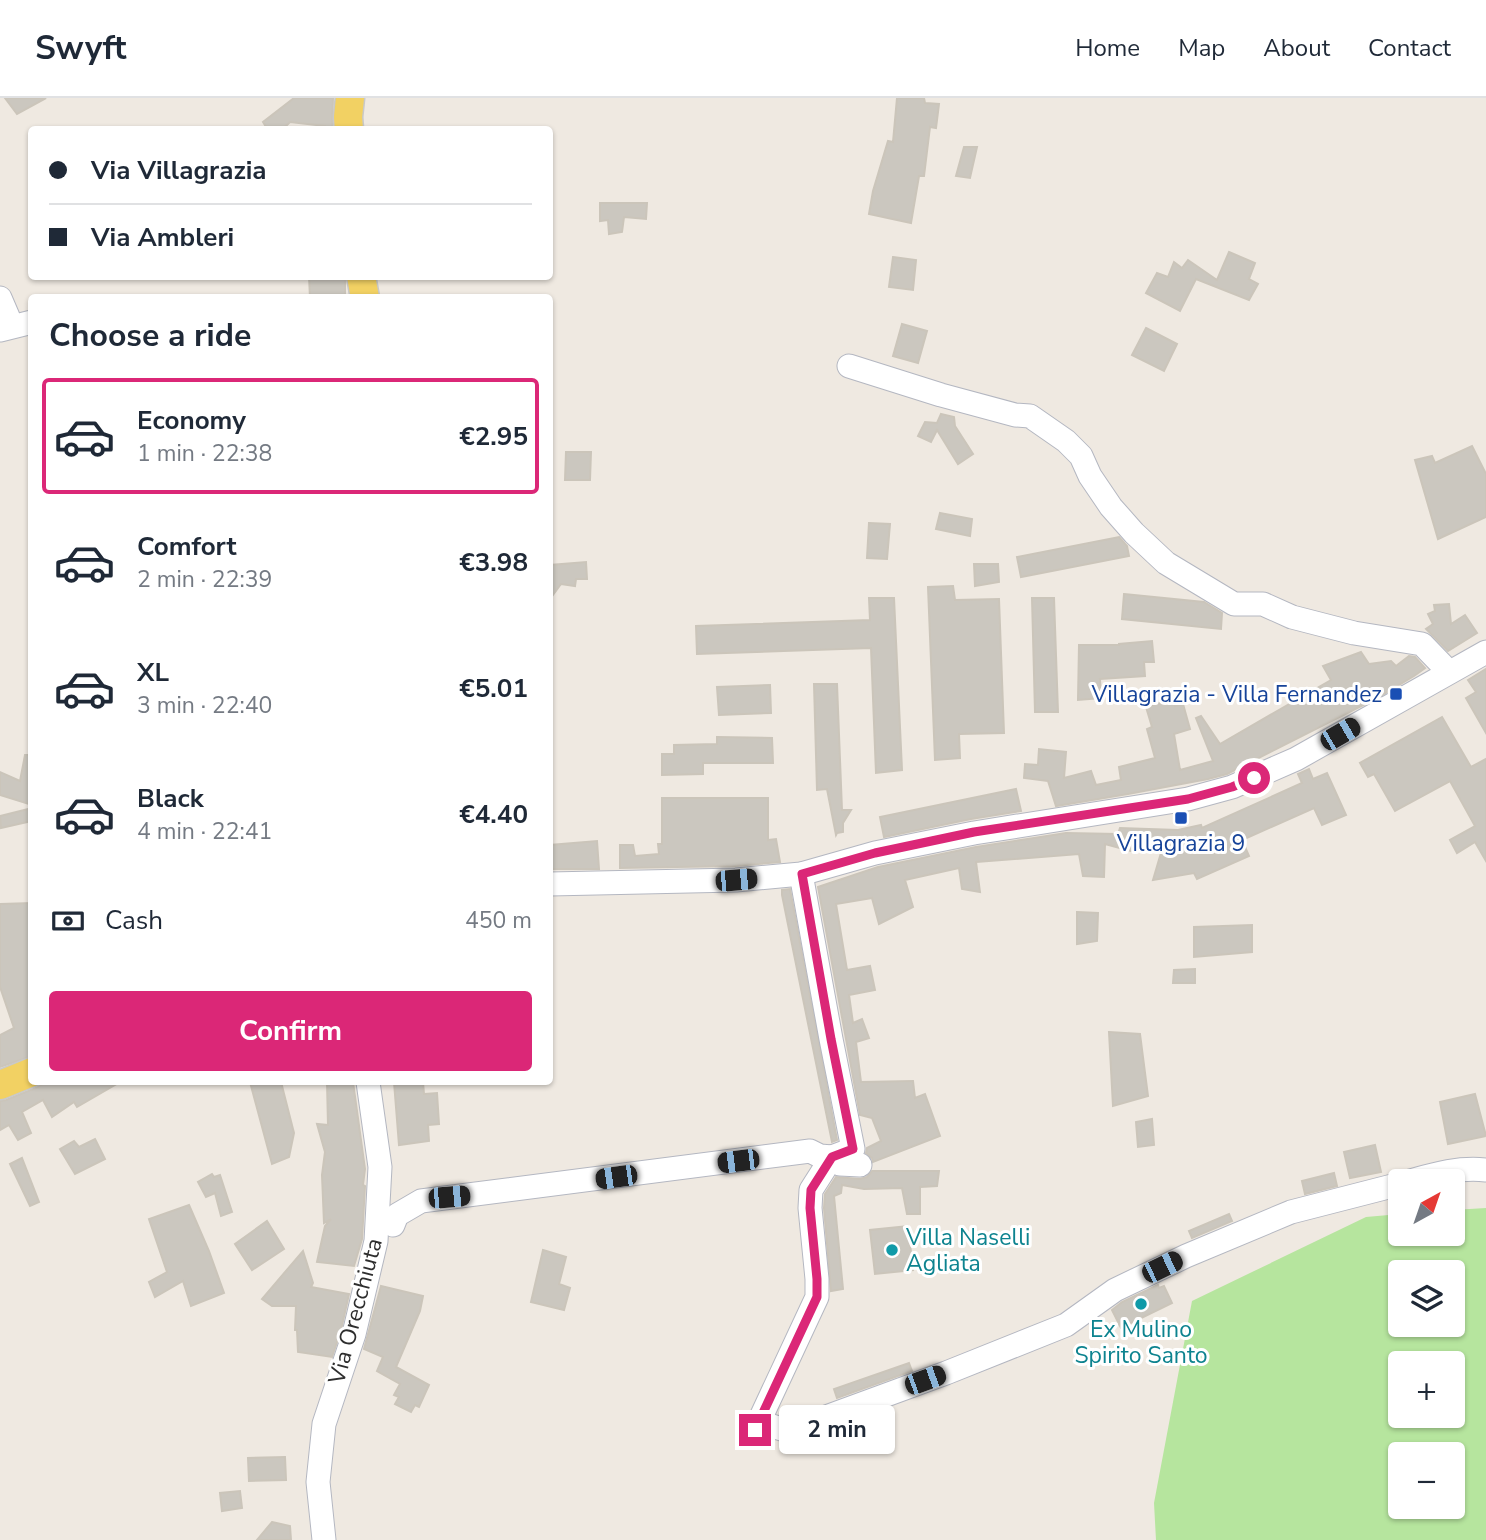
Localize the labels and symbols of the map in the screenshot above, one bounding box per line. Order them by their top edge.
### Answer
place label: Villagrazia - Villa Fernandez [1090,679,1382,710]
marker: Villagrazia - Villa Fernandez [1388,686,1404,702]
car [1317,714,1364,754]
route start [1238,762,1270,794]
marker: Villagrazia 9 [1173,810,1189,826]
place label: Villagrazia 9 [1116,828,1245,859]
car [715,868,758,892]
car [716,1148,761,1174]
car [594,1164,639,1190]
north arrow [1388,1169,1465,1246]
car [428,1185,471,1209]
place label: Villa Naselli Agliata [905,1222,1030,1279]
street label: Via Orecchiuta [321,1235,390,1388]
marker: Villa Naselli Agliata [884,1242,900,1258]
car [1139,1248,1186,1286]
marker: Ex Mulino Spirito Santo [1133,1296,1149,1312]
place label: Ex Mulino Spirito Santo [1074,1314,1208,1371]
car [902,1363,949,1397]
callout: 2 min [780,1406,895,1454]
route end [739,1414,771,1446]

